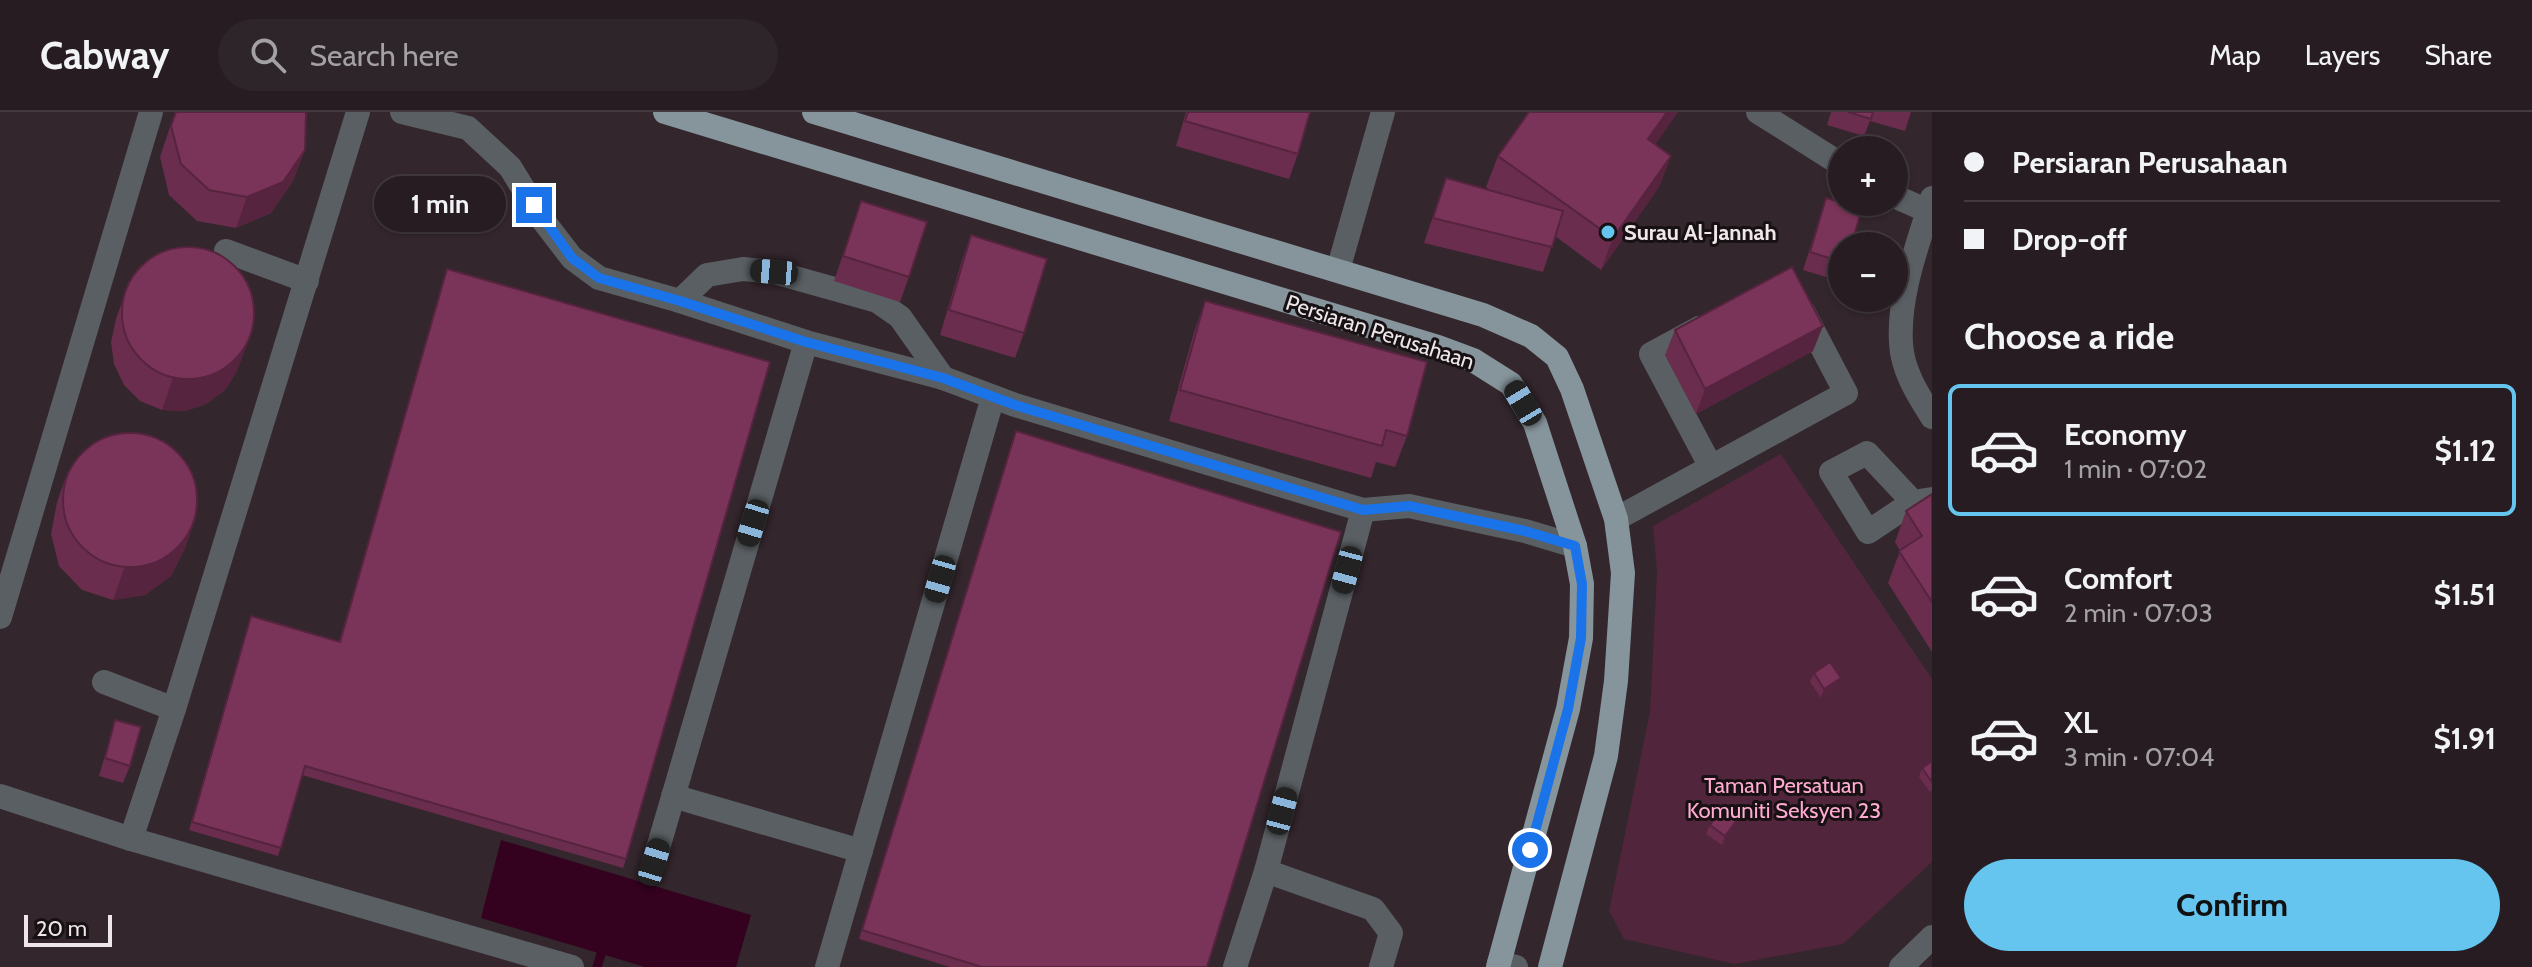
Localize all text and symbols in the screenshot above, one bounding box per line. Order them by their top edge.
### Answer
search box [218,19,778,91]
text: Cabway [40,32,170,79]
icon: search [246,33,290,77]
text: Search here [310,37,459,74]
text: Map [2209,38,2261,72]
text: Layers [2305,38,2380,72]
text: Share [2424,38,2492,72]
map controls [1828,136,1908,312]
button: + [1828,136,1908,216]
text: Persiaran Perusahaan [2012,144,2288,181]
callout: 1 min [374,177,506,233]
route end [516,187,552,223]
text: 1 min [411,188,469,220]
place label: Surau Al-Jannah [1624,219,1777,246]
text: Drop-off [2012,221,2127,258]
marker: Surau Al-Jannah [1599,223,1617,241]
button: − [1828,232,1908,312]
car [749,258,799,286]
street label: Persiaran Perusahaan [1282,289,1478,375]
text: Choose a ride [1964,314,2174,358]
car [1500,376,1546,430]
icon: car [1968,414,2040,486]
text: Economy [2064,416,2187,453]
text: $1.12 [2434,432,2496,469]
text: 1 min · 07:02 [2064,453,2207,485]
car [735,497,771,549]
car [1329,544,1365,596]
car [922,553,958,605]
icon: car [1968,558,2040,630]
text: Comfort [2064,560,2172,597]
text: $1.51 [2434,576,2496,613]
text: 2 min · 07:03 [2064,597,2213,629]
icon: car [1968,702,2040,774]
text: XL [2064,704,2098,741]
text: $1.91 [2433,720,2496,757]
text: 3 min · 07:04 [2064,741,2214,773]
park label: Taman Persatuan Komuniti Seksyen 23 [1687,772,1881,824]
car [1264,785,1300,837]
route start [1512,832,1548,868]
car [636,836,672,888]
button: Confirm [1964,859,2500,951]
scale bar [24,911,112,947]
text: 20 m [36,915,87,942]

